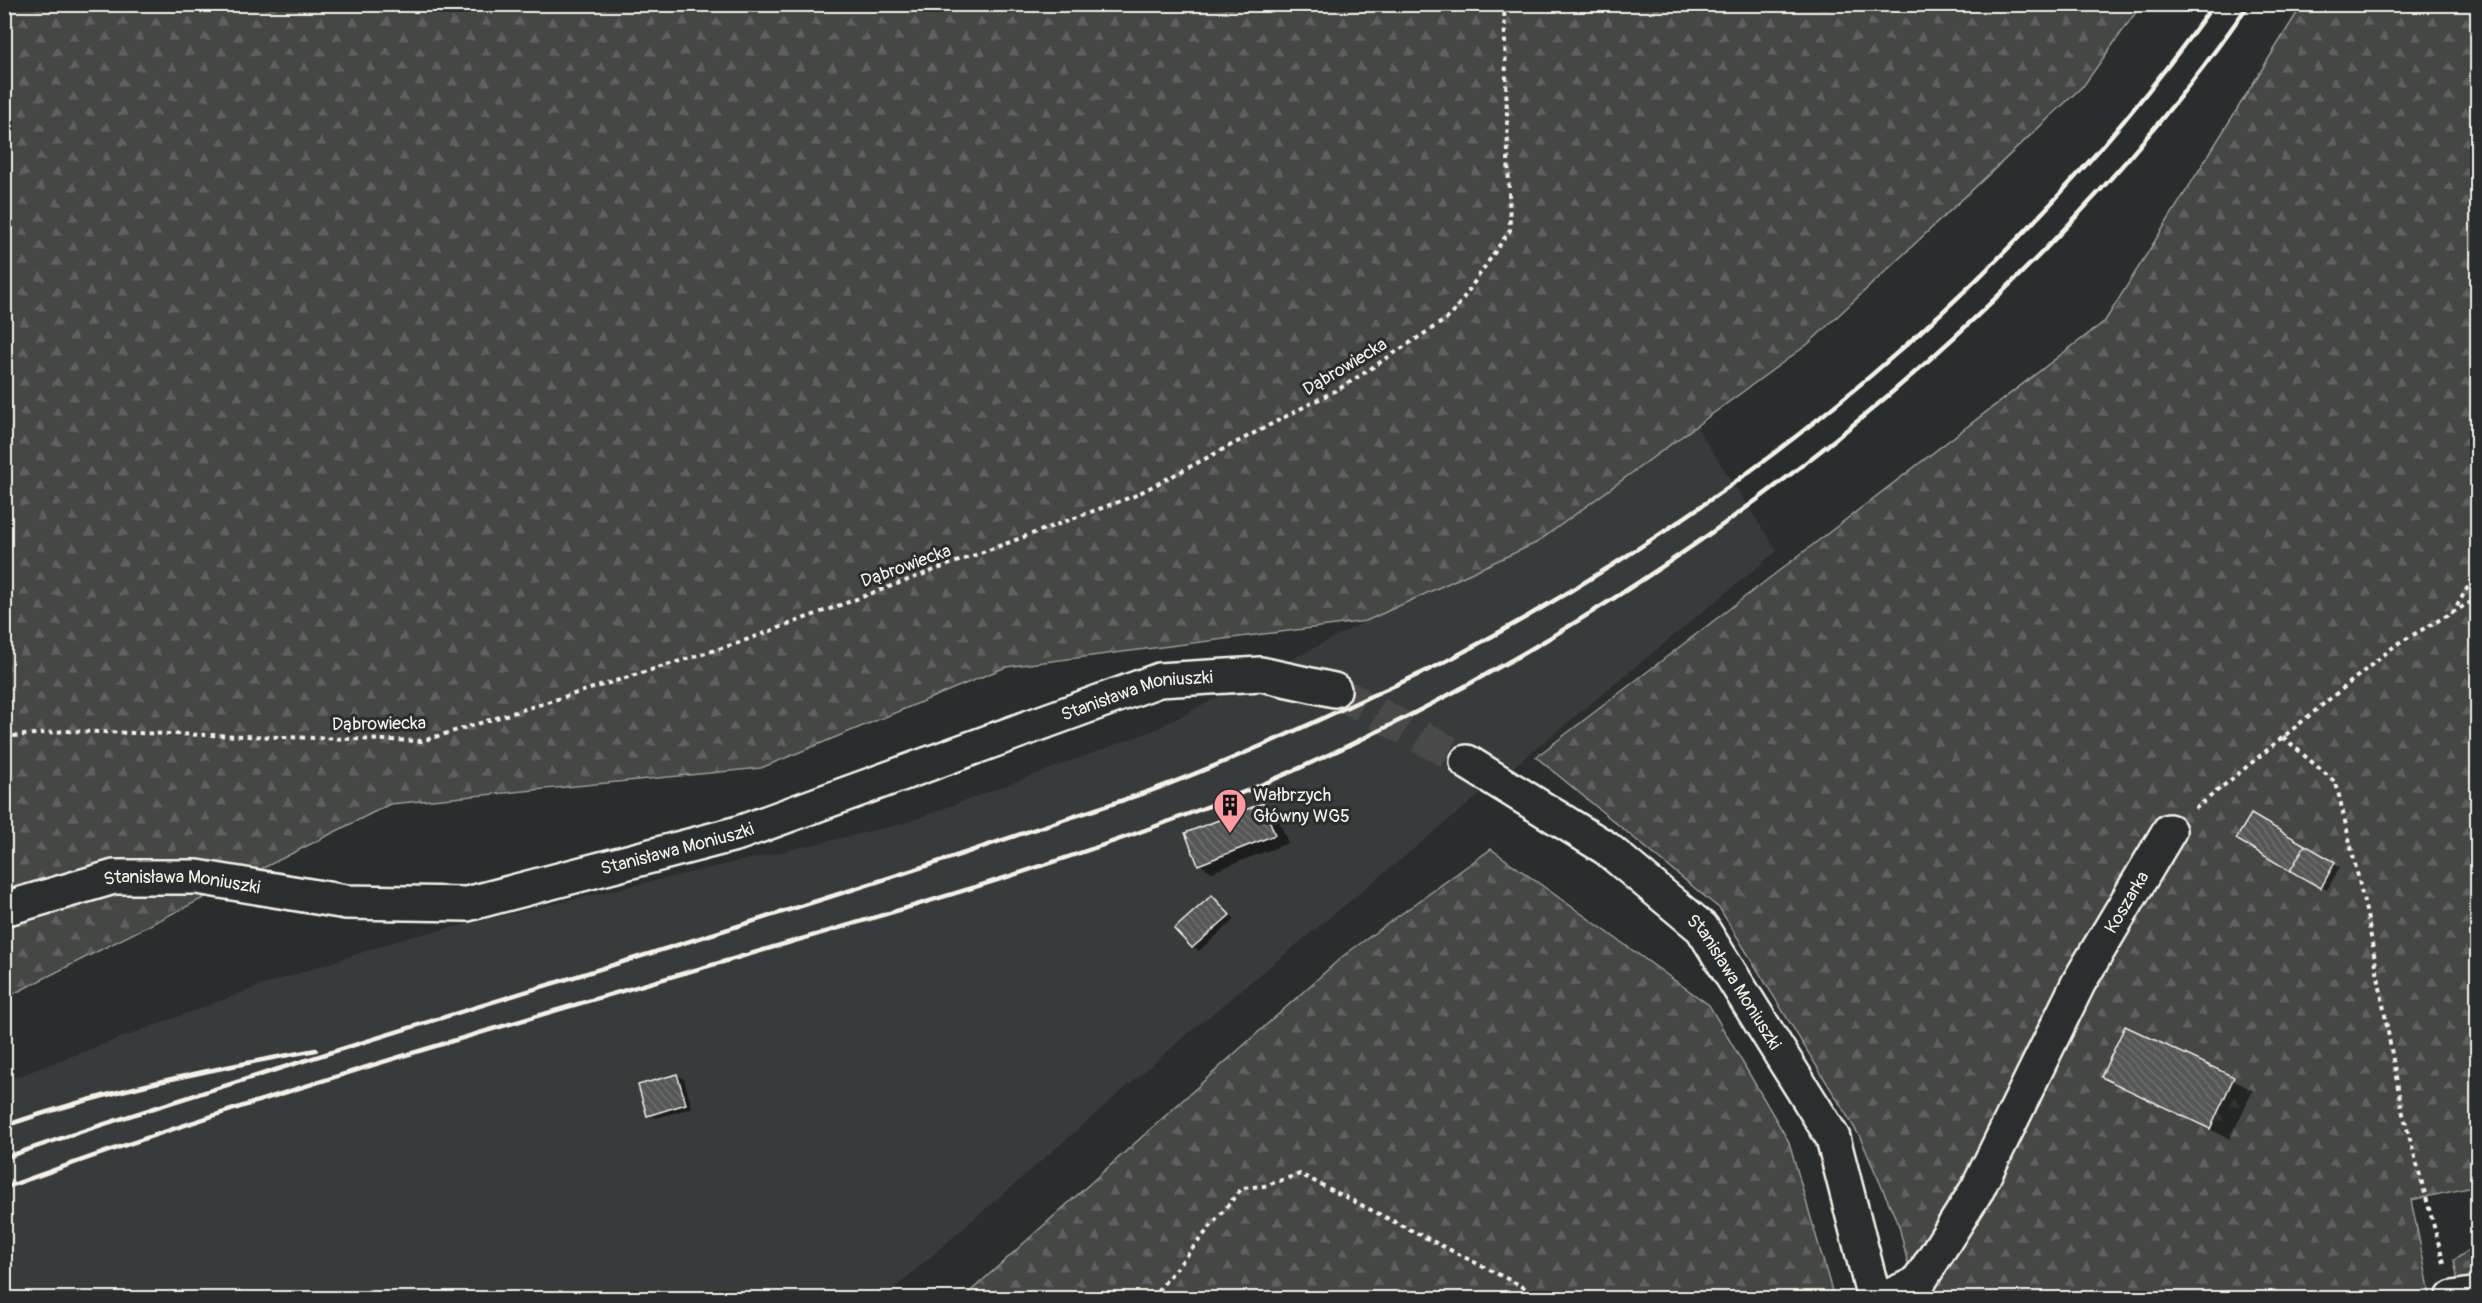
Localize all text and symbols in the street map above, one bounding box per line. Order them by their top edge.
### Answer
street label: Dąbrowiecka [1299,333,1391,401]
street label: Dąbrowiecka [858,539,954,593]
street label: Stanisława Moniuszki [1058,665,1214,726]
street label: Dąbrowiecka [332,712,426,736]
place label: Wałbrzych Główny WG5 [1253,784,1350,828]
building icon: Wałbrzych Główny WG5 [1212,787,1248,834]
street label: Stanisława Moniuszki [598,817,757,880]
street label: Stanisława Moniuszki [101,866,262,899]
street label: Koszarka [2099,867,2154,938]
street label: Stanisława Moniuszki [1682,909,1787,1054]

